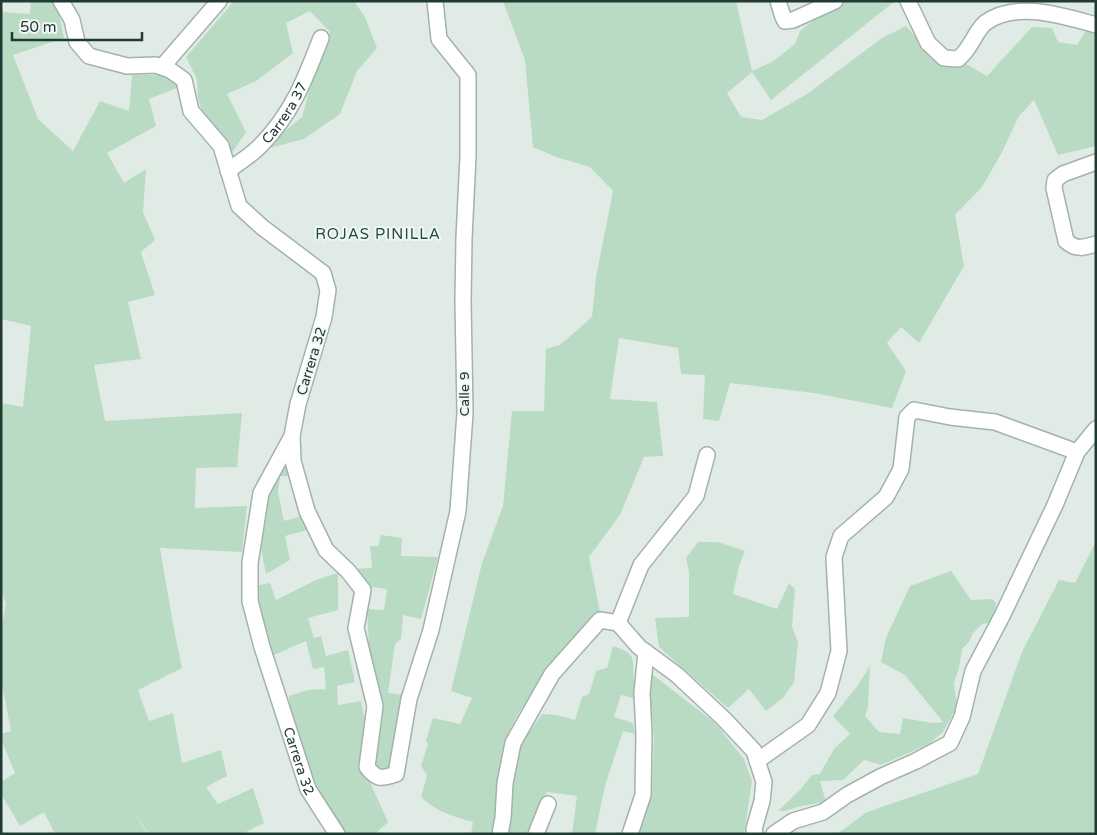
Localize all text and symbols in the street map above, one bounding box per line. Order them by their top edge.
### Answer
scale bar [12,10,142,42]
text: 50 m [20,18,57,36]
street label: Carrera 37 [258,79,311,148]
district label: ROJAS PINILLA [315,225,441,243]
street label: Carrera 32 [293,325,330,397]
street label: Calle 9 [456,372,473,416]
street label: Carrera 32 [280,725,318,799]

